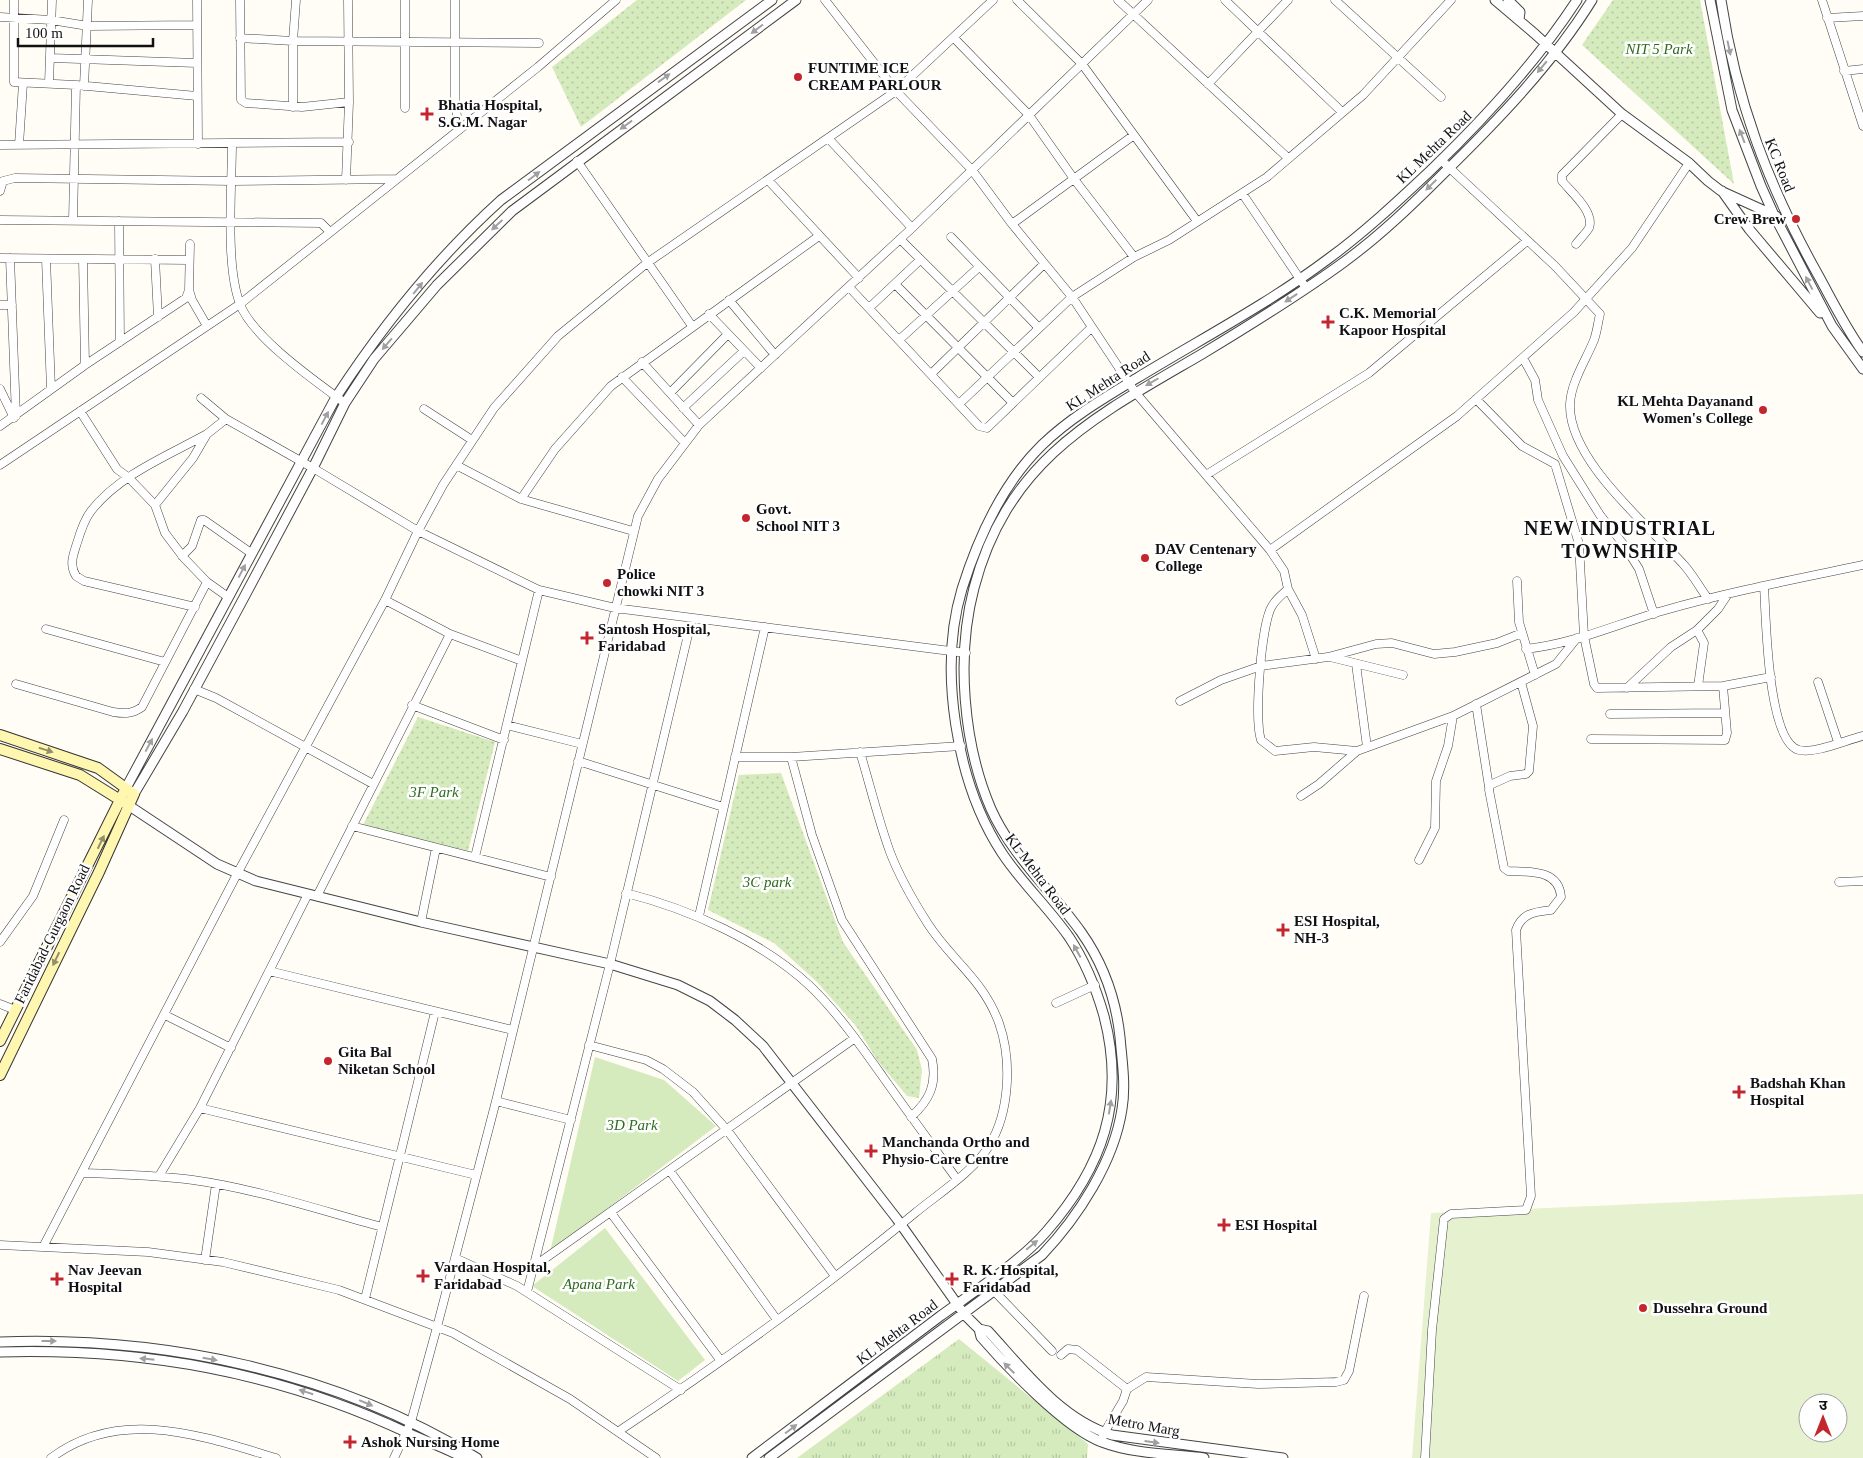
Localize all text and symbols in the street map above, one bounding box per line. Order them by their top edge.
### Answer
scale bar [18,15,152,47]
one-way arrow [750,24,764,34]
text: 100 m [25,25,63,41]
park label: NIT 5 Park [1624,41,1693,57]
one-way arrow [1725,41,1733,56]
place label: FUNTIME ICE CREAM PARLOUR [808,60,942,93]
one-way arrow [1536,60,1548,72]
marker: FUNTIME ICE CREAM PARLOUR [792,71,804,83]
one-way arrow [657,73,670,84]
place label: Bhatia Hospital, S.G.M. Nagar [438,97,542,130]
marker: Bhatia Hospital, S.G.M. Nagar [420,107,434,121]
street label: KL Mehta Road [1394,107,1475,186]
one-way arrow [620,120,633,131]
one-way arrow [1738,128,1746,143]
street label: KC Road [1762,136,1798,195]
one-way arrow [527,170,540,181]
one-way arrow [1425,179,1437,191]
place label: Crew Brew [1714,211,1786,227]
marker: Crew Brew [1790,213,1802,225]
one-way arrow [491,219,504,230]
one-way arrow [1805,276,1813,291]
one-way arrow [412,282,423,295]
one-way arrow [1285,293,1298,302]
place label: C.K. Memorial Kapoor Hospital [1339,305,1446,338]
marker: C.K. Memorial Kapoor Hospital [1321,315,1335,329]
one-way arrow [382,337,393,350]
street label: KL Mehta Road [1063,348,1153,414]
one-way arrow [1145,378,1160,386]
place label: KL Mehta Dayanand Women's College [1617,393,1754,426]
marker: KL Mehta Dayanand Women's College [1757,404,1769,416]
one-way arrow [321,411,329,425]
place label: Govt. School NIT 3 [756,501,840,534]
marker: Govt. School NIT 3 [740,512,752,524]
district label: NEW INDUSTRIAL TOWNSHIP [1524,517,1716,562]
place label: DAV Centenary College [1155,541,1257,574]
marker: DAV Centenary College [1139,552,1151,564]
one-way arrow [238,563,246,578]
place label: Police chowki NIT 3 [617,566,704,599]
marker: Police chowki NIT 3 [601,577,613,589]
place label: Santosh Hospital, Faridabad [598,621,711,654]
marker: Santosh Hospital, Faridabad [580,631,594,645]
one-way arrow [145,738,153,752]
one-way arrow [39,746,54,754]
park label: 3F Park [408,784,459,800]
street label: KL Mehta Road [1002,830,1074,918]
one-way arrow [97,834,105,849]
street label: Faridabad-Gurgaon Road [11,861,93,1006]
park label: 3C park [742,874,792,890]
place label: ESI Hospital, NH-3 [1294,913,1380,946]
marker: ESI Hospital, NH-3 [1276,923,1290,937]
one-way arrow [1073,944,1081,959]
one-way arrow [51,952,59,966]
place label: Gita Bal Niketan School [338,1044,435,1077]
marker: Gita Bal Niketan School [322,1055,334,1067]
place label: Badshah Khan Hospital [1750,1075,1846,1108]
marker: Badshah Khan Hospital [1732,1085,1746,1099]
one-way arrow [1107,1099,1115,1115]
park label: 3D Park [605,1117,658,1133]
place label: Manchanda Ortho and Physio-Care Centre [882,1134,1030,1167]
marker: Manchanda Ortho and Physio-Care Centre [864,1144,878,1158]
place label: ESI Hospital [1235,1217,1317,1233]
marker: ESI Hospital [1217,1218,1231,1232]
one-way arrow [1025,1240,1038,1251]
place label: Vardaan Hospital, Faridabad [434,1259,551,1292]
place label: Nav Jeevan Hospital [68,1262,142,1295]
place label: R. K. Hospital, Faridabad [963,1262,1059,1295]
marker: Vardaan Hospital, Faridabad [416,1269,430,1283]
marker: Nav Jeevan Hospital [50,1272,64,1286]
marker: R. K. Hospital, Faridabad [945,1272,959,1286]
park label: Apana Park [562,1276,635,1292]
street label: KL Mehta Road [853,1296,941,1368]
place label: Dussehra Ground [1653,1300,1768,1316]
marker: Dussehra Ground [1637,1302,1649,1314]
one-way arrow [41,1337,57,1345]
one-way arrow [139,1355,155,1363]
one-way arrow [202,1355,218,1363]
one-way arrow [1004,1362,1016,1374]
one-way arrow [298,1387,313,1395]
north arrow [1798,1393,1848,1443]
text: उ [1819,1398,1828,1413]
one-way arrow [359,1399,374,1407]
street label: Metro Marg [1107,1411,1182,1439]
one-way arrow [784,1423,797,1434]
place label: Ashok Nursing Home [361,1434,500,1450]
marker: Ashok Nursing Home [343,1435,357,1449]
one-way arrow [1144,1438,1160,1446]

